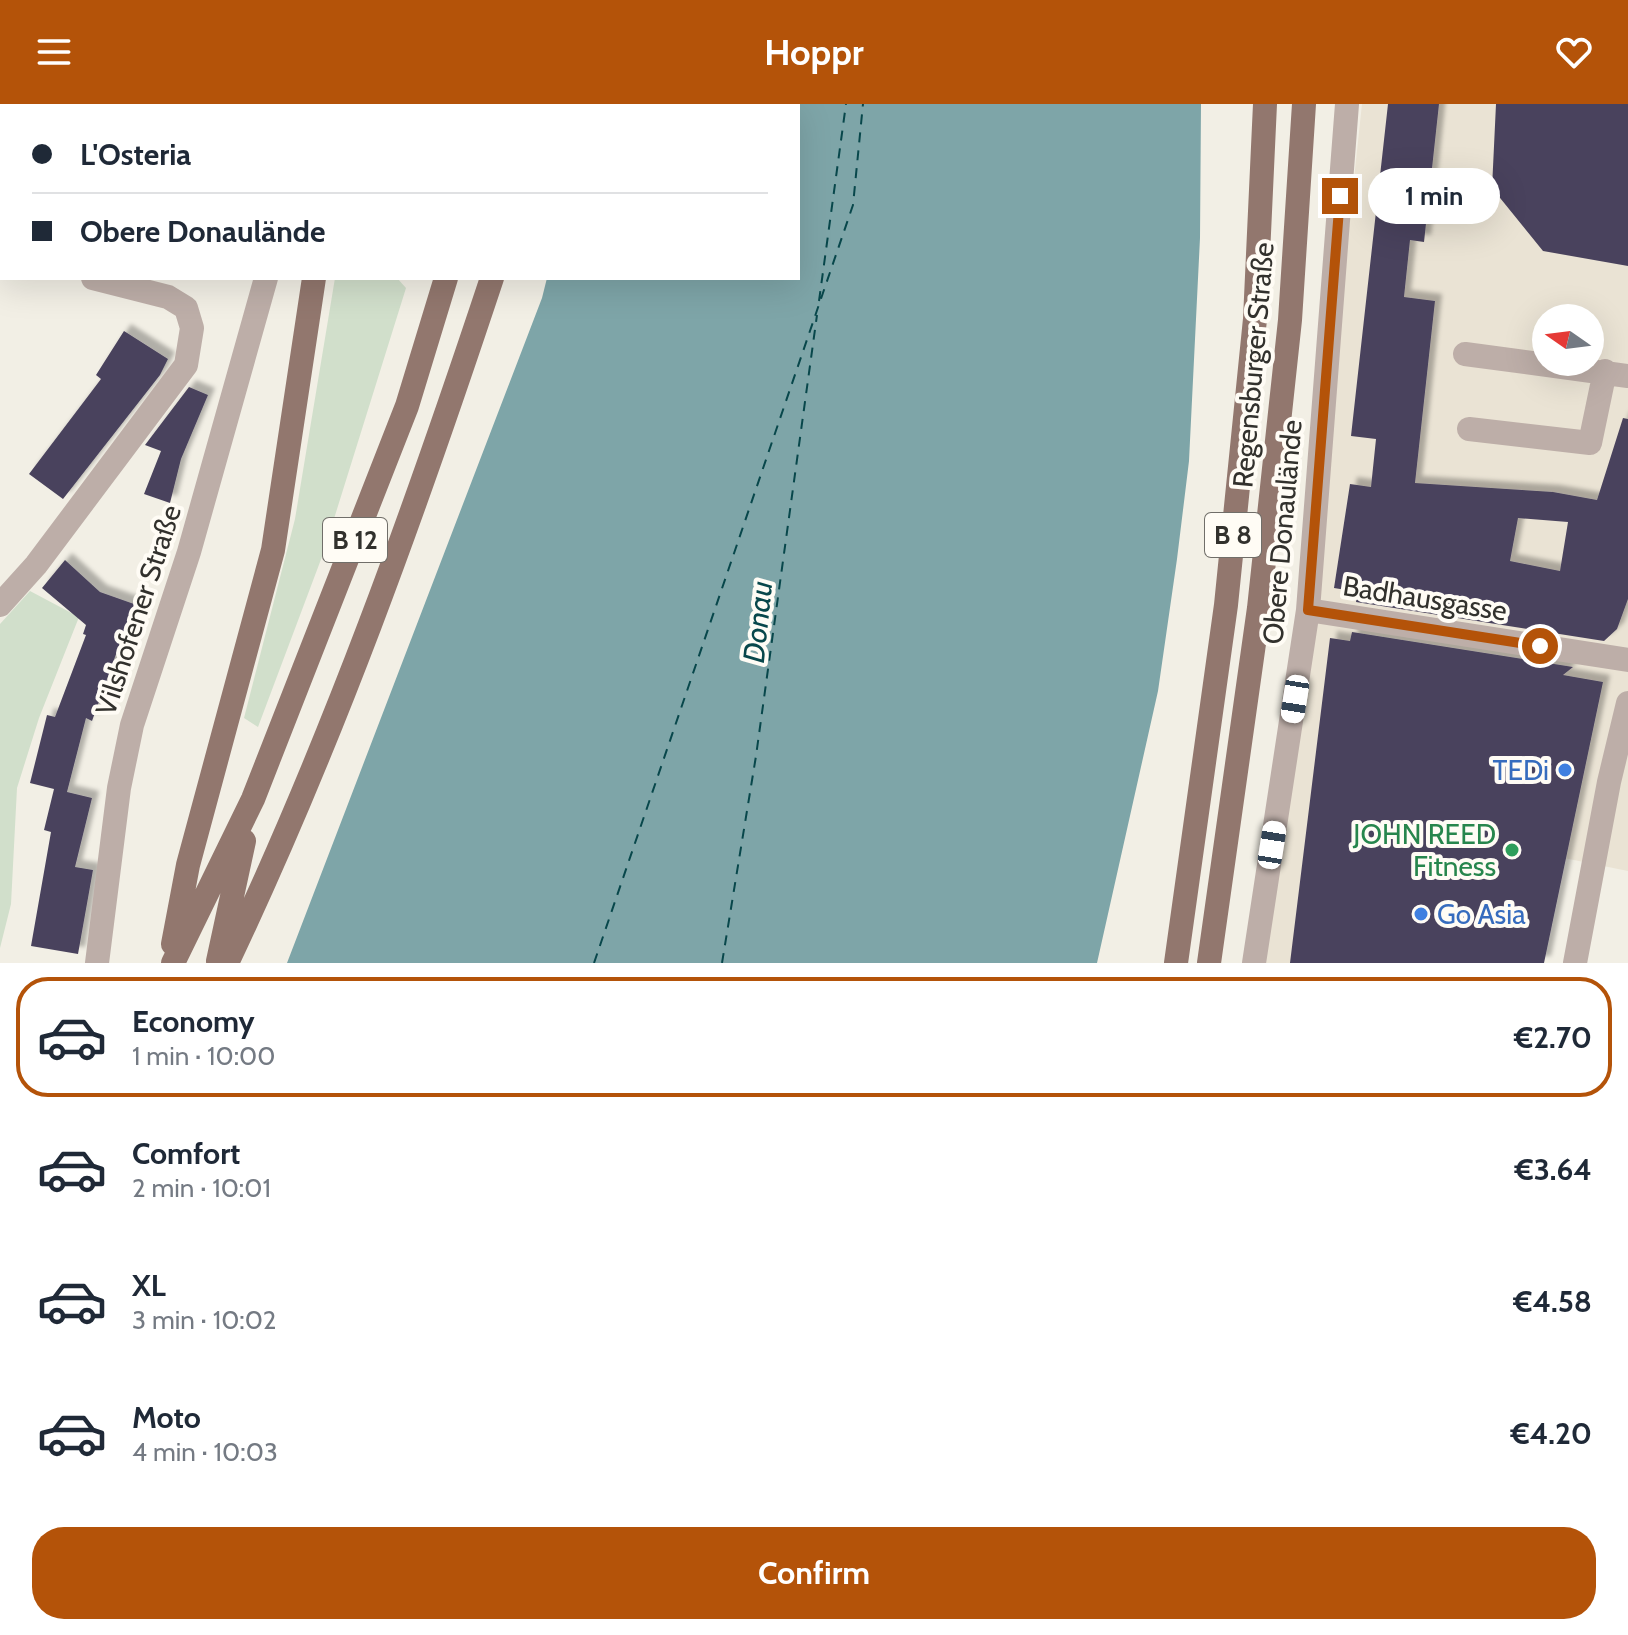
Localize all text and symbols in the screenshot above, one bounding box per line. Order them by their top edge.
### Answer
icon: menu [32,30,76,74]
text: Hoppr [764,30,864,74]
icon: heart [1552,30,1596,74]
text: L'Osteria [80,136,191,173]
callout: 1 min [1368,168,1500,224]
route end [1322,178,1358,214]
text: 1 min [1405,180,1463,212]
text: Obere Donaulände [80,213,325,250]
street label: Regensburger Straße [1225,241,1281,489]
north arrow [1532,304,1604,376]
map controls [1532,304,1604,376]
street label: Obere Donaulände [1255,418,1309,646]
street label: Vilshofener Straße [88,501,188,719]
road number: B 8 [1205,513,1261,557]
road number: B 12 [323,518,387,562]
street label: Badhausgasse [1341,568,1509,628]
water label: Donau [735,579,780,665]
route start [1522,628,1558,664]
car [1279,673,1311,725]
place label: TEDi [1492,753,1549,787]
marker: TEDi [1556,761,1574,779]
place label: JOHN REED Fitness [1352,817,1496,883]
car [1256,819,1288,871]
marker: JOHN REED Fitness [1503,841,1521,859]
place label: Go Asia [1437,897,1526,931]
marker: Go Asia [1412,905,1430,923]
icon: car [36,1001,108,1073]
text: Economy [132,1003,255,1040]
text: €2.70 [1514,1019,1592,1056]
text: 1 min · 10:00 [132,1040,275,1072]
icon: car [36,1133,108,1205]
text: Comfort [132,1135,240,1172]
text: €3.64 [1514,1151,1592,1188]
text: 2 min · 10:01 [132,1172,271,1204]
icon: car [36,1265,108,1337]
text: XL [132,1267,166,1304]
text: €4.58 [1513,1283,1592,1320]
text: 3 min · 10:02 [132,1304,276,1336]
icon: car [36,1397,108,1469]
text: Moto [132,1399,201,1436]
text: €4.20 [1510,1415,1592,1452]
text: 4 min · 10:03 [132,1436,278,1468]
button: Confirm [32,1527,1596,1619]

